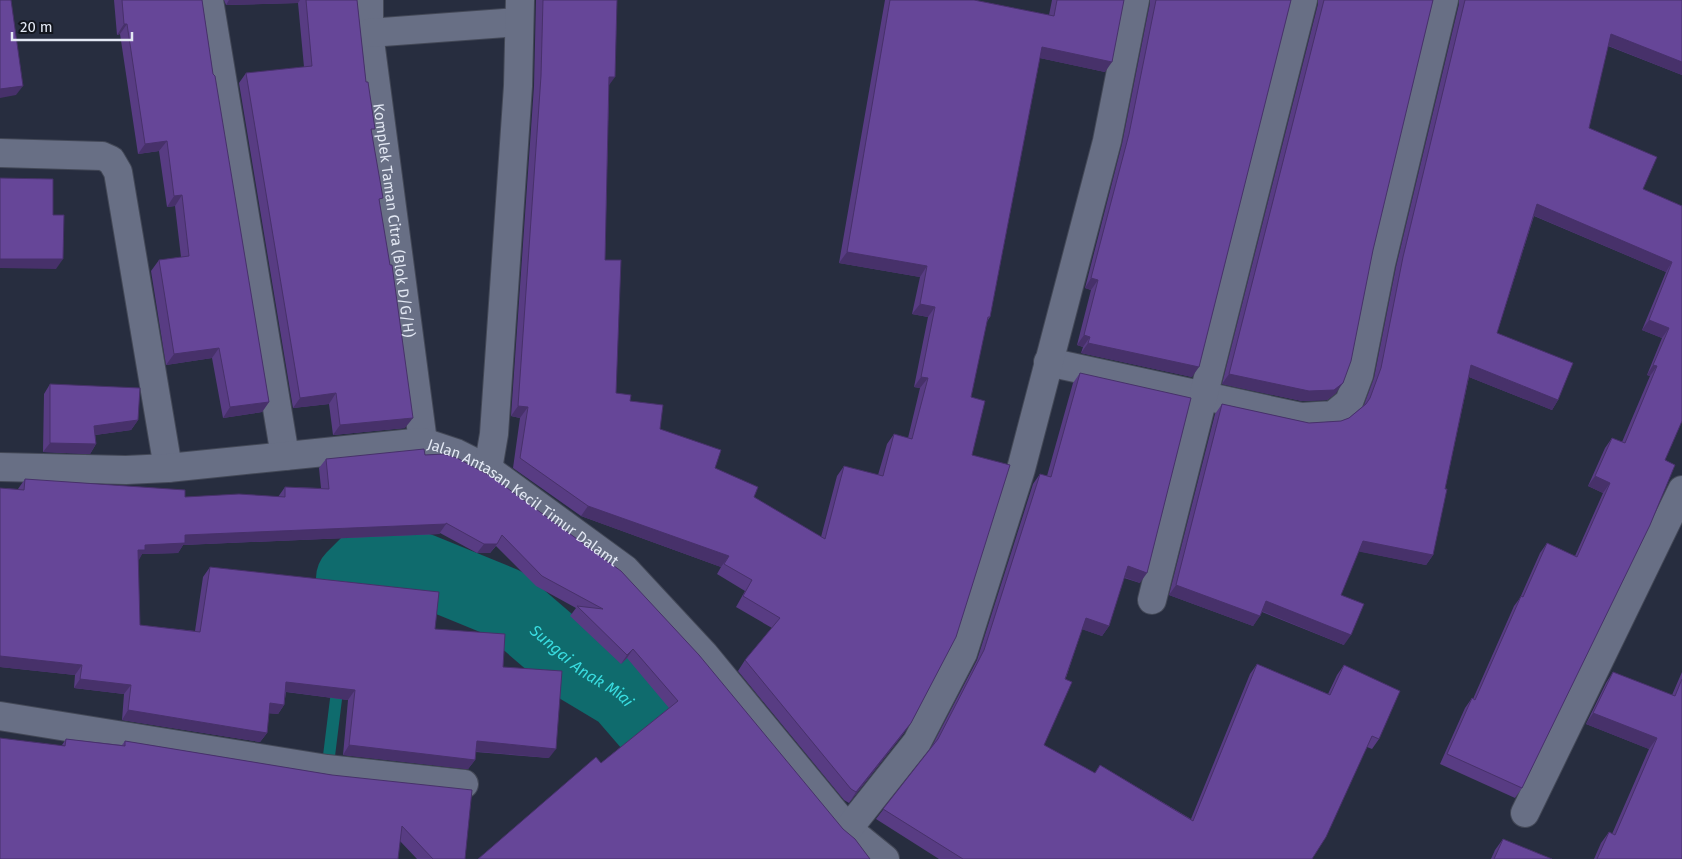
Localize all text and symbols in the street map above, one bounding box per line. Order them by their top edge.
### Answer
scale bar [12,10,132,42]
text: 20 m [20,18,53,36]
street label: Komplek Taman Citra (Blok D/G/H) [369,102,418,339]
street label: Jalan Antasan Kecil Timur Dalamt [425,435,623,571]
water label: Sungai Anak Miai [526,620,638,711]

